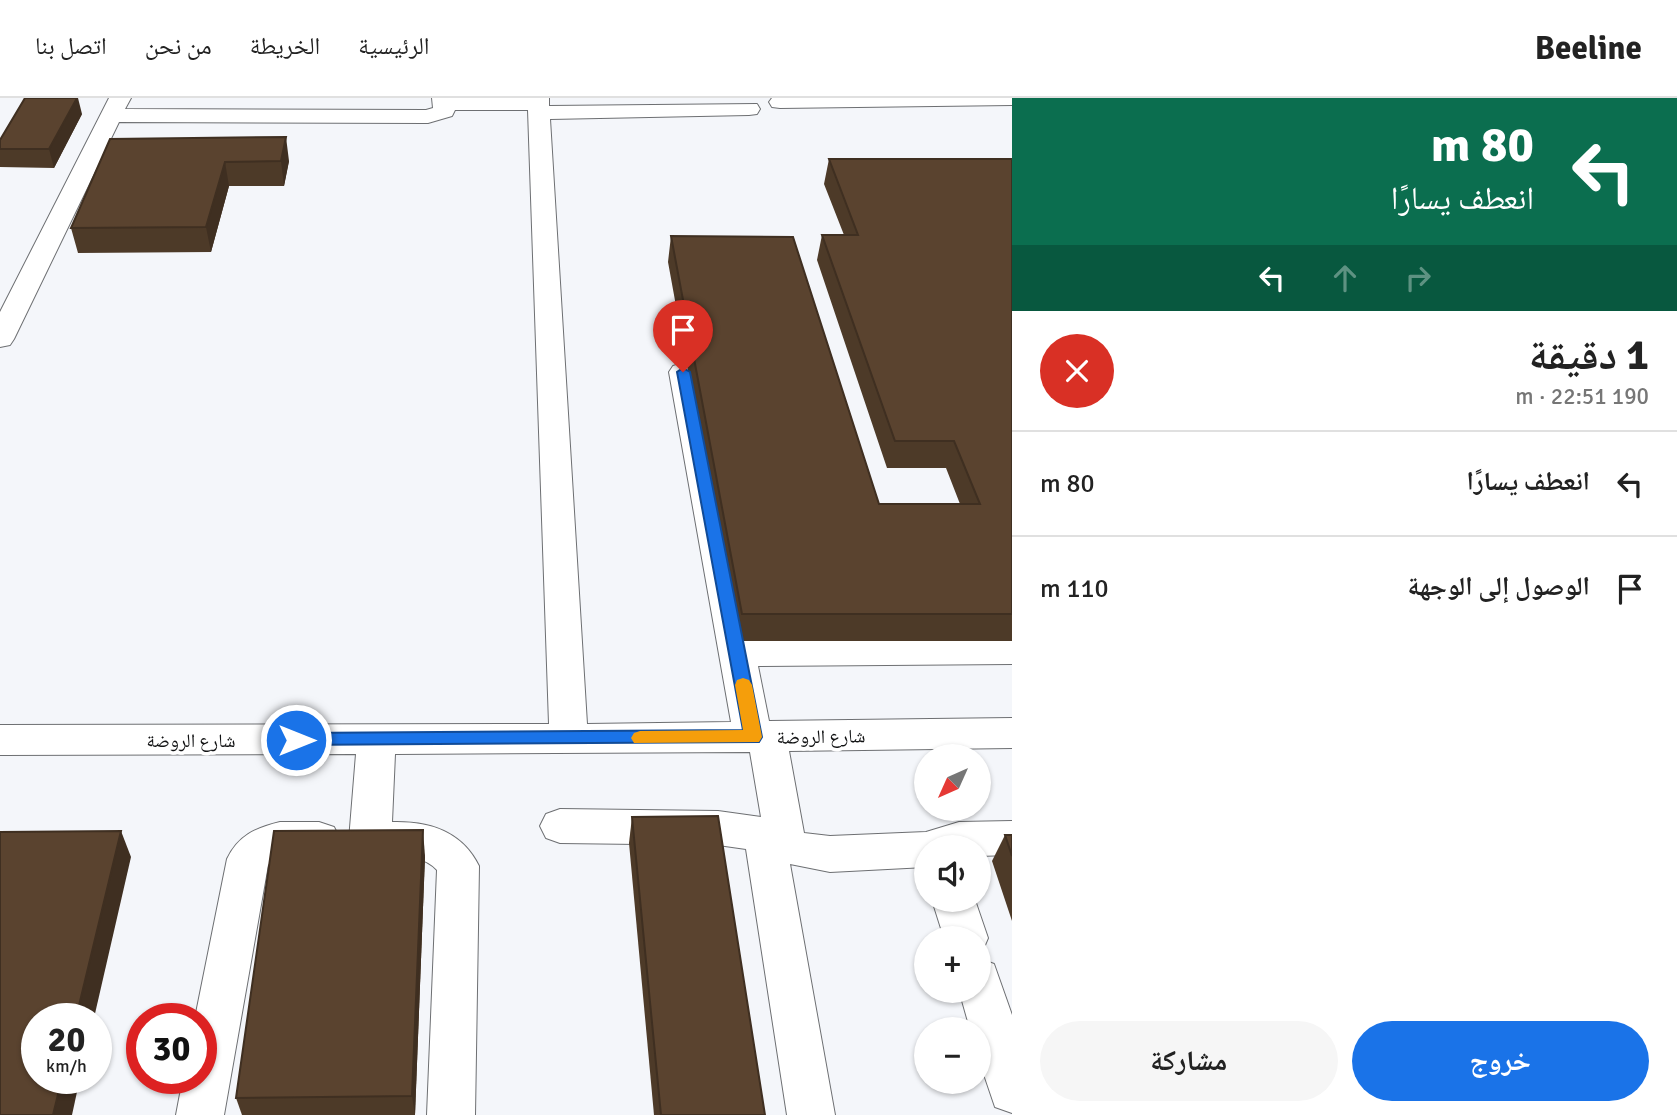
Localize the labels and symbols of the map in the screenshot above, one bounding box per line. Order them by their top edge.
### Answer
pin [653,300,713,372]
position arrow [259,703,333,777]
street label: شارع الروضة [776,724,866,750]
street label: شارع الروضة [147,729,235,753]
north arrow [914,744,990,821]
speed limit sign: 30 [126,1003,217,1094]

